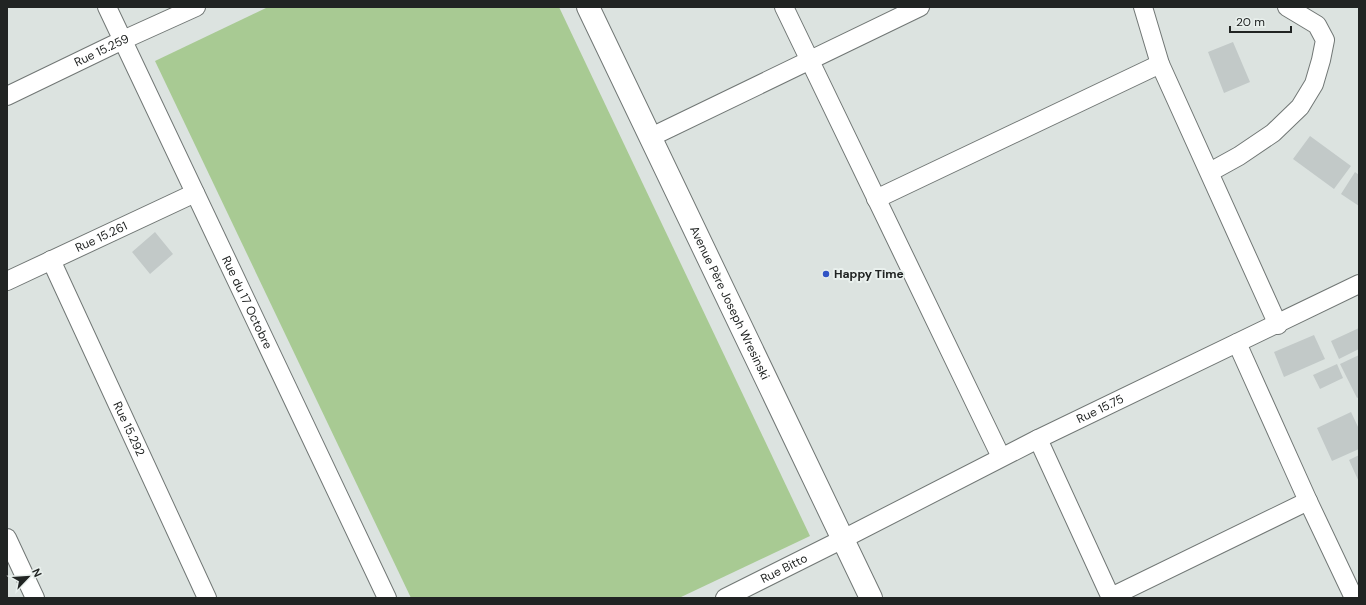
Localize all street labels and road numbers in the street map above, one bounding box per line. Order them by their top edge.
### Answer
street label: Rue 15.259 [72,30,131,70]
street label: Rue 15.261 [73,218,130,256]
street label: Avenue Père Joseph Wresinski [686,223,773,382]
street label: Rue du 17 Octobre [218,253,276,352]
street label: Rue 15.75 [1074,391,1126,427]
street label: Rue 15.292 [109,399,149,459]
street label: Rue Bitto [758,550,810,587]

